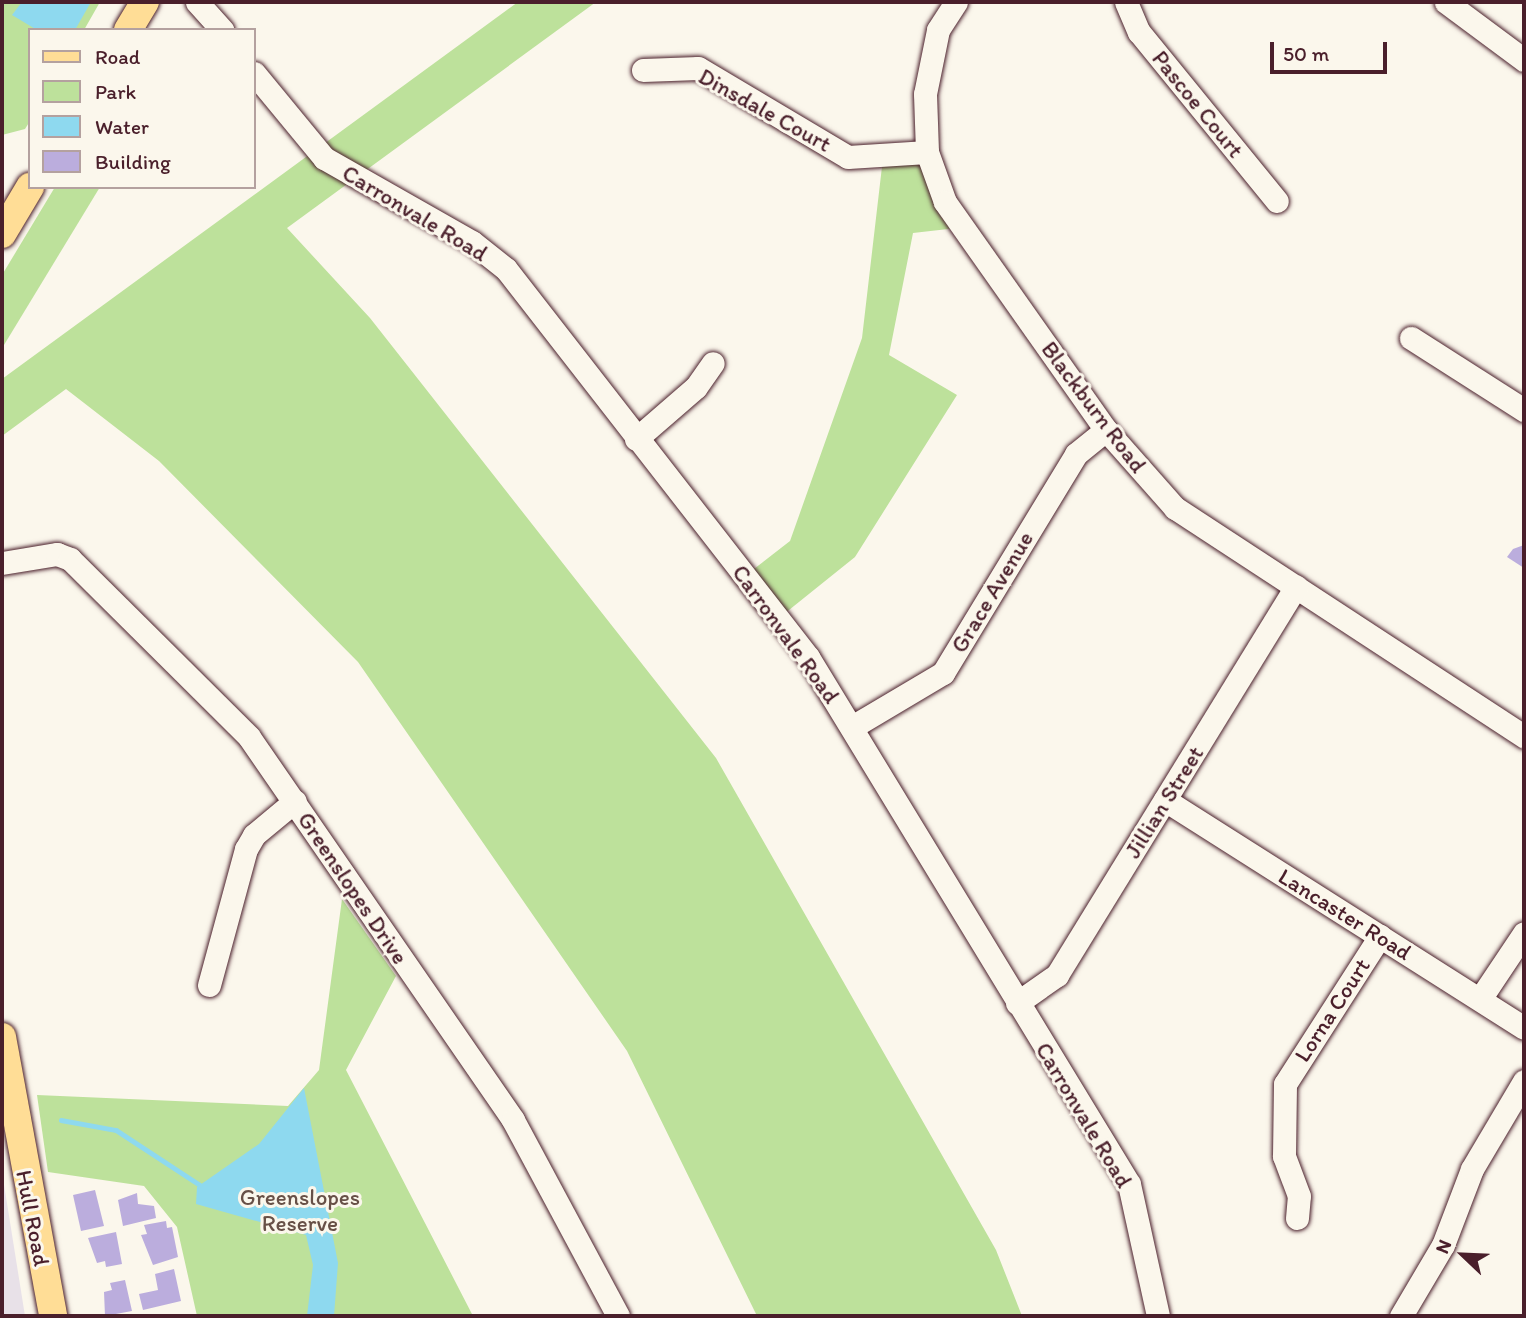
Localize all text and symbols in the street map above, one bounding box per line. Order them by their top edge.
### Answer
legend [28,28,256,189]
scale bar [1274,28,1391,72]
text: 50 m [1283,41,1329,66]
text: Road [95,44,140,69]
street label: Pascoe Court [1146,45,1250,163]
street label: Dinsdale Court [694,62,836,158]
text: Park [95,79,136,104]
text: Water [95,114,149,139]
text: Building [95,149,171,174]
street label: Carronvale Road [338,159,492,267]
street label: Blackburn Road [1036,336,1152,478]
street label: Grace Avenue [945,527,1039,657]
street label: Carronvale Road [727,560,845,708]
street label: Jillian Street [1119,741,1209,863]
street label: Greenslopes Drive [292,807,414,969]
street label: Lancaster Road [1273,862,1417,966]
street label: Lorna Court [1288,953,1376,1067]
street label: Carronvale Road [1030,1038,1138,1192]
street label: Hull Road [10,1168,56,1268]
park label: Greenslopes Reserve [240,1183,360,1237]
north arrow [1428,1220,1498,1290]
text: N [1430,1236,1456,1257]

